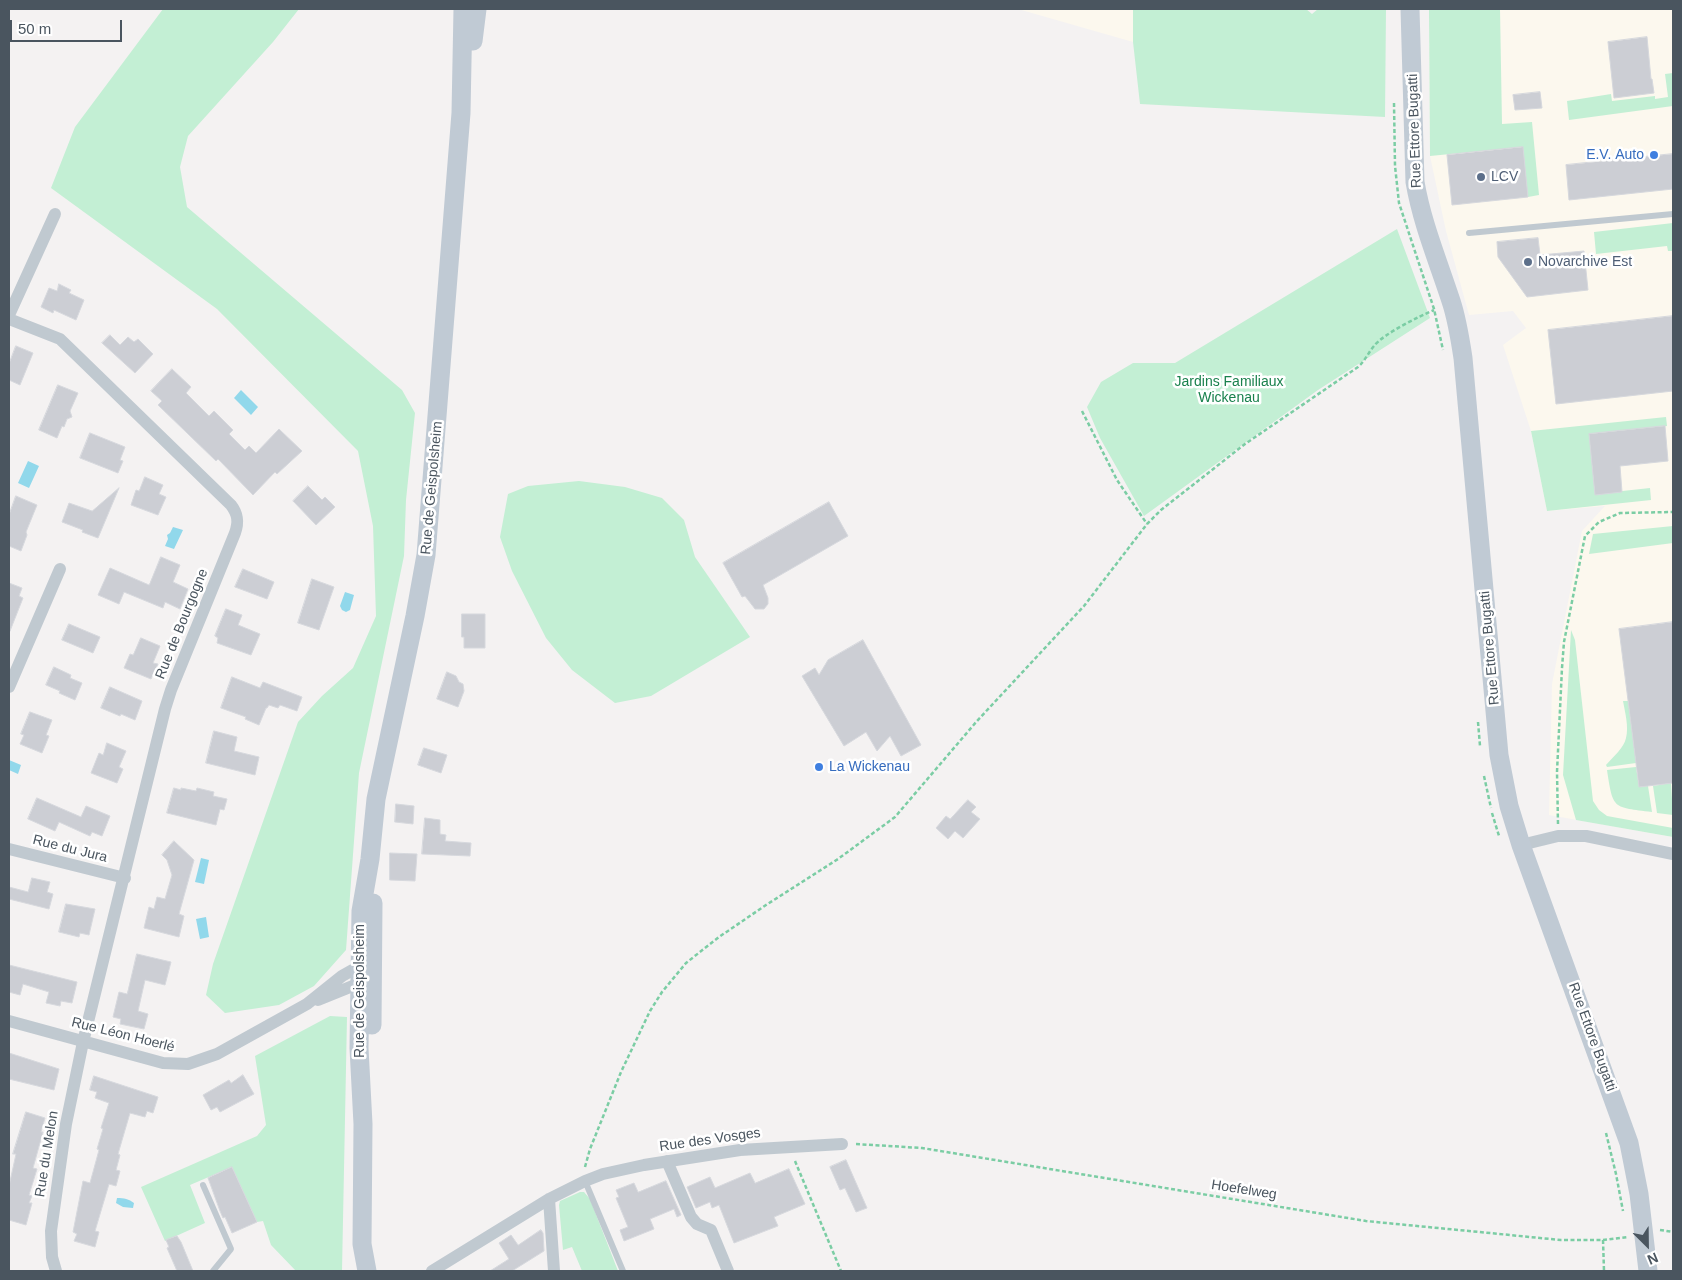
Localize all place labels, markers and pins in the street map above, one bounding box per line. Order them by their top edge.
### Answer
place label: E.V. Auto [1586,147,1644,163]
marker: E.V. Auto [1648,149,1660,161]
place label: LCV [1491,169,1518,185]
marker: LCV [1475,171,1487,183]
place label: Novarchive Est [1538,254,1632,270]
marker: Novarchive Est [1522,256,1534,268]
place label: La Wickenau [829,759,910,775]
marker: La Wickenau [813,761,825,773]

